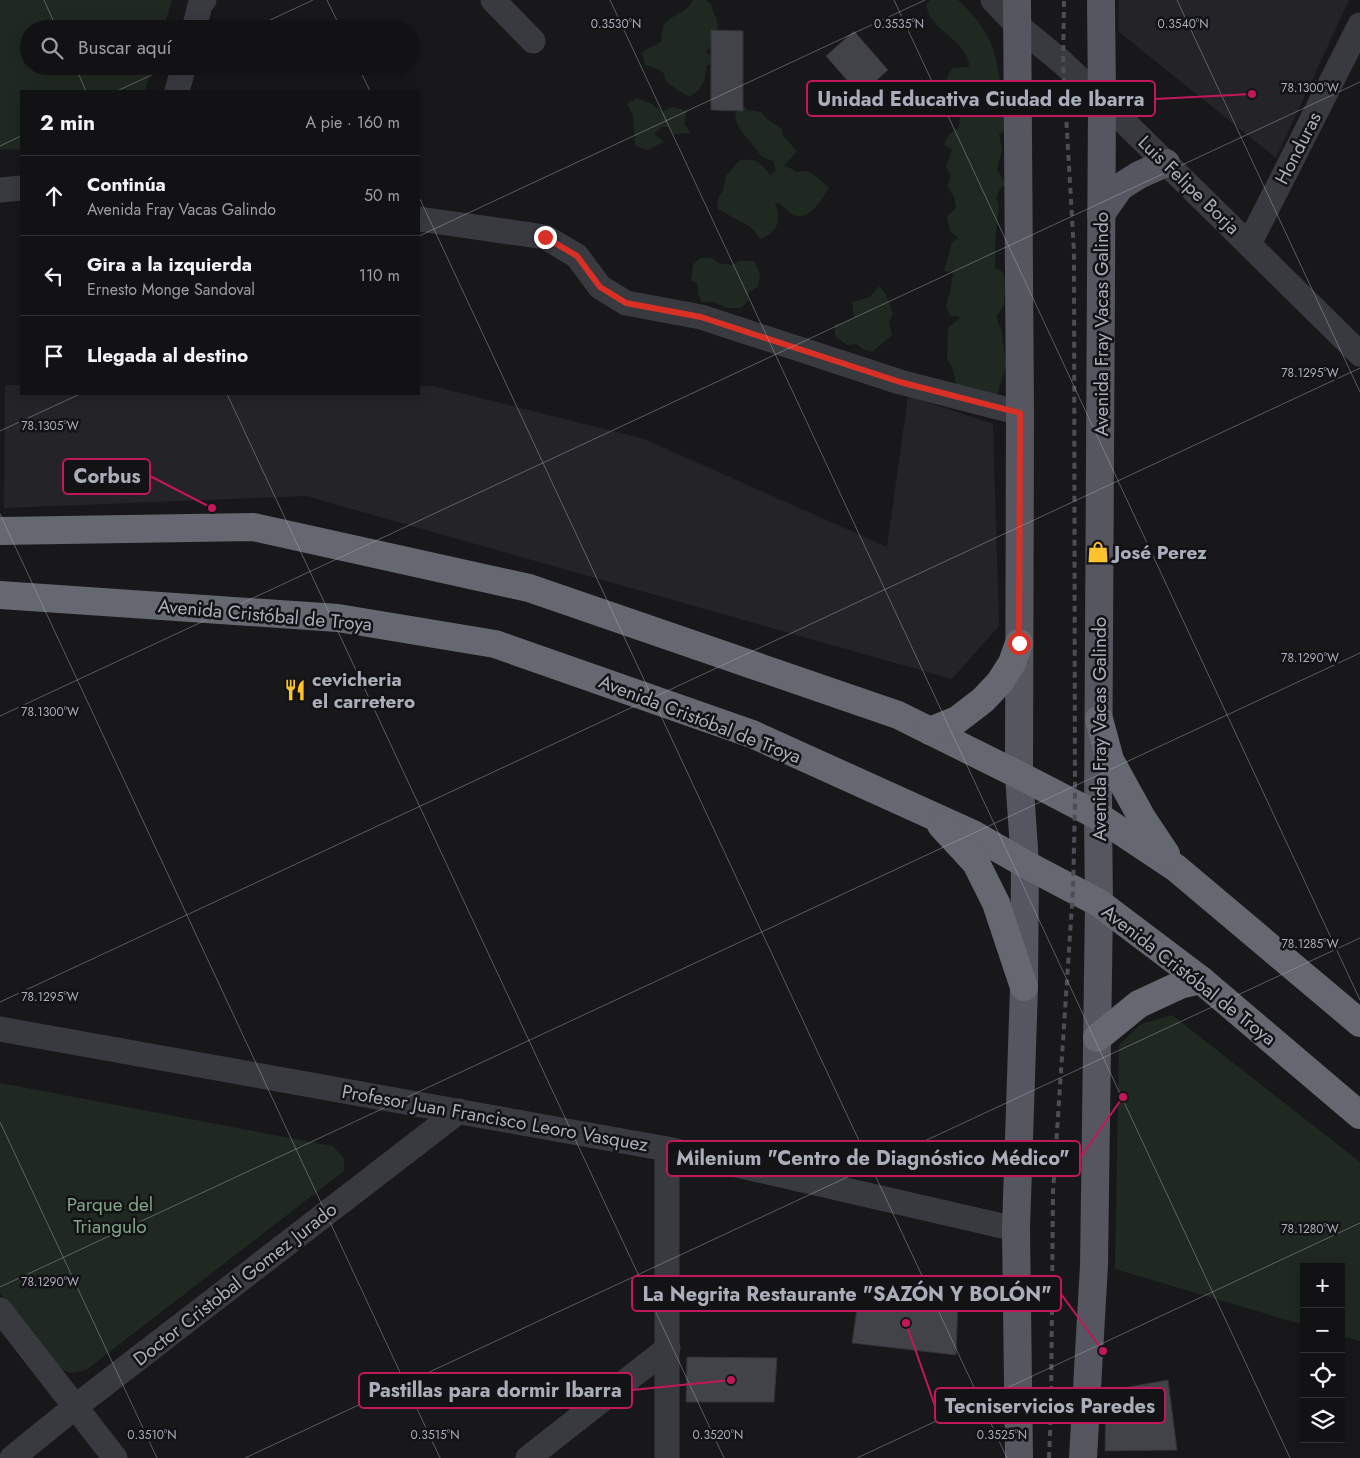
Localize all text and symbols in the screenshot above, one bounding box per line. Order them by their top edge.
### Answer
text: 0.3530°N [591,15,641,33]
text: 0.3535°N [874,15,924,33]
text: 0.3540°N [1158,15,1208,33]
search box [20,20,420,75]
icon: search [38,34,66,62]
text: Buscar aquí [78,34,172,61]
text: 78.1300°W [1281,79,1339,97]
callout: Unidad Educativa Ciudad de Ibarra [807,81,1155,116]
text: Unidad Educativa Ciudad de Ibarra [817,85,1145,114]
street label: Honduras [1268,107,1328,189]
text: 2 min [40,108,95,138]
text: A pie · 160 m [305,111,400,134]
street label: Luis Felipe Borja [1132,129,1246,241]
text: Continúa [87,171,166,198]
icon: ahead [40,182,68,210]
text: 50 m [364,184,400,207]
text: Avenida Fray Vacas Galindo [87,198,276,221]
street label: Avenida Fray Vacas Galindo [1088,212,1115,436]
route end [534,226,557,249]
text: Gira a la izquierda [87,251,252,278]
icon: left [40,262,68,290]
text: 110 m [359,264,400,287]
text: Ernesto Monge Sandoval [87,278,255,301]
icon: arrive [40,342,68,370]
text: Llegada al destino [87,342,248,369]
text: 78.1295°W [1281,364,1339,382]
text: 78.1305°W [21,417,79,435]
callout: Corbus [63,459,150,494]
text: Corbus [74,462,141,491]
shop icon: José Perez [1085,539,1111,565]
place label: José Perez [1110,539,1207,566]
street label: Avenida Cristóbal de Troya [157,592,373,638]
street label: Avenida Fray Vacas Galindo [1086,617,1113,841]
route start [1008,632,1031,655]
text: 78.1290°W [1281,649,1339,667]
place label: cevicheria el carretero [312,666,415,715]
street label: Avenida Cristóbal de Troya [595,668,805,770]
restaurant icon: cevicheria el carretero [282,677,308,703]
text: 78.1300°W [21,703,79,721]
street label: Avenida Cristóbal de Troya [1096,898,1282,1052]
text: 78.1285°W [1281,935,1339,953]
text: 78.1295°W [21,988,79,1006]
street label: Profesor Juan Francisco Leoro Vasquez [340,1078,651,1158]
callout: Milenium "Centro de Diagnóstico Médico" [667,1141,1080,1176]
text: Milenium "Centro de Diagnóstico Médico" [676,1144,1070,1173]
park label: Parque del Triangulo [67,1191,153,1240]
street label: Doctor Cristobal Gomez Jurado [127,1196,343,1372]
text: 78.1280°W [1281,1220,1339,1238]
map controls [1300,1263,1345,1443]
button: + [1300,1263,1345,1308]
text: 78.1290°W [21,1273,79,1291]
callout: La Negrita Restaurante "SAZÓN Y BOLÓN" [632,1276,1061,1311]
text: La Negrita Restaurante "SAZÓN Y BOLÓN" [642,1280,1052,1309]
button: − [1300,1308,1345,1353]
button: locate [1300,1353,1345,1398]
callout: Pastillas para dormir Ibarra [359,1373,632,1408]
text: Pastillas para dormir Ibarra [368,1376,622,1405]
callout: Tecniservicios Paredes [935,1388,1165,1423]
text: Tecniservicios Paredes [945,1392,1155,1421]
button: layers [1300,1398,1345,1443]
text: 0.3510°N [127,1426,177,1444]
text: 0.3515°N [411,1426,459,1444]
text: 0.3520°N [693,1426,743,1444]
text: 0.3525°N [977,1426,1027,1444]

